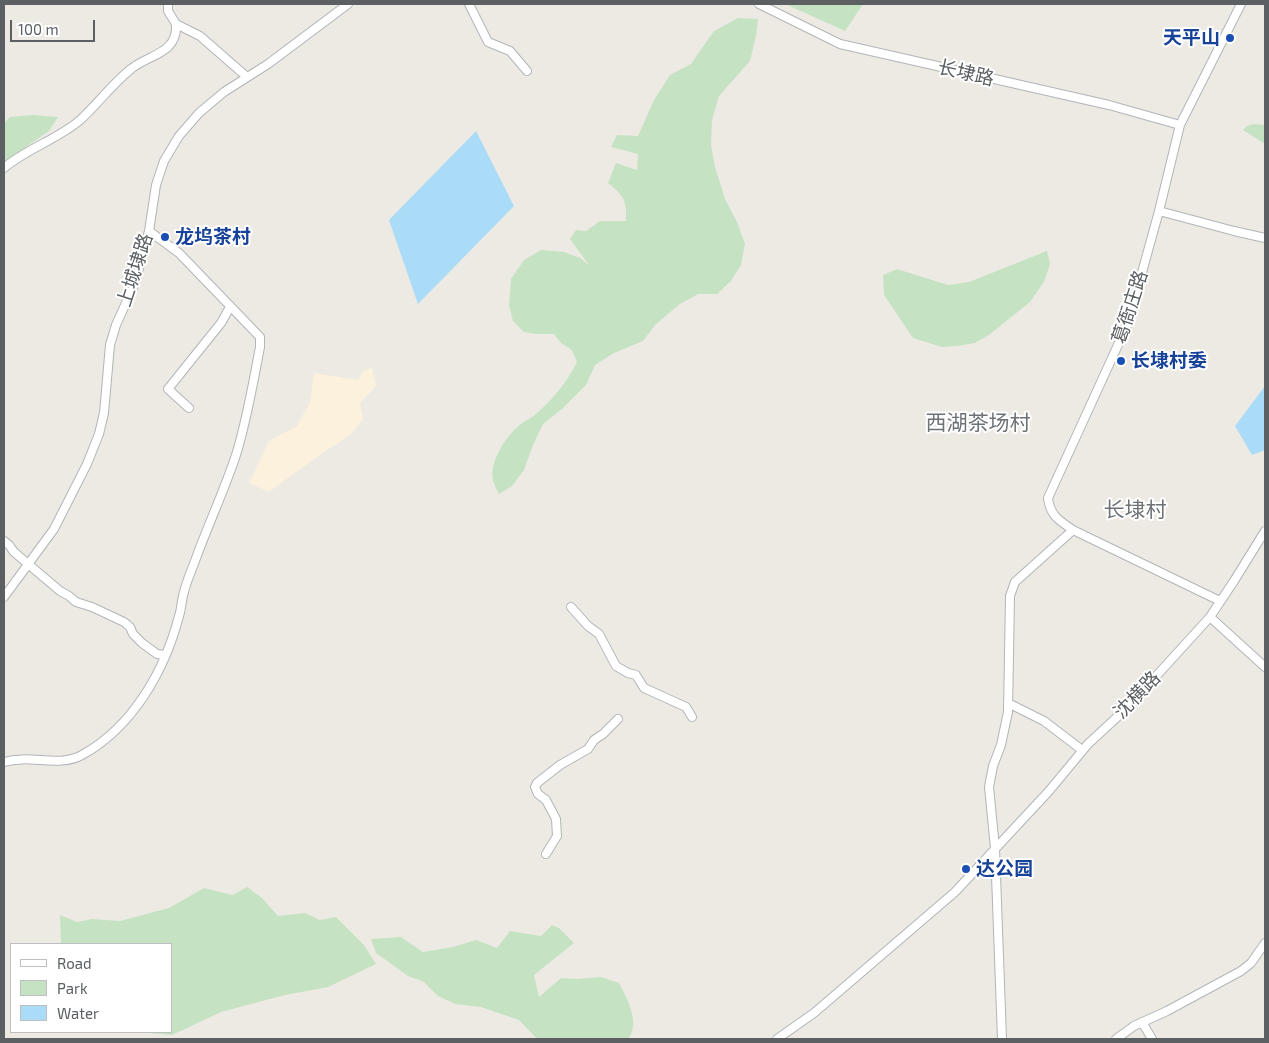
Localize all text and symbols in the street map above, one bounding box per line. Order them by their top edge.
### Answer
scale bar [12,10,98,42]
text: 100 m [18,20,59,38]
place label: 天平山 [1163,27,1220,49]
marker: 天平山 [1224,32,1236,44]
street label: 长埭路 [936,55,996,91]
place label: 龙坞茶村 [175,226,251,248]
street label: 上城埭路 [112,230,158,310]
marker: 龙坞茶村 [159,231,171,243]
street label: 葛衙庄路 [1107,267,1153,347]
place label: 长埭村委 [1131,350,1207,372]
marker: 长埭村委 [1115,355,1127,367]
district label: 西湖茶场村 [926,410,1030,436]
district label: 长埭村 [1104,497,1166,523]
street label: 沈横路 [1109,667,1165,723]
place label: 达公园 [976,858,1033,880]
marker: 达公园 [960,863,972,875]
legend [10,943,172,1033]
text: Road [57,954,92,972]
text: Park [57,979,88,997]
text: Water [57,1004,99,1022]

